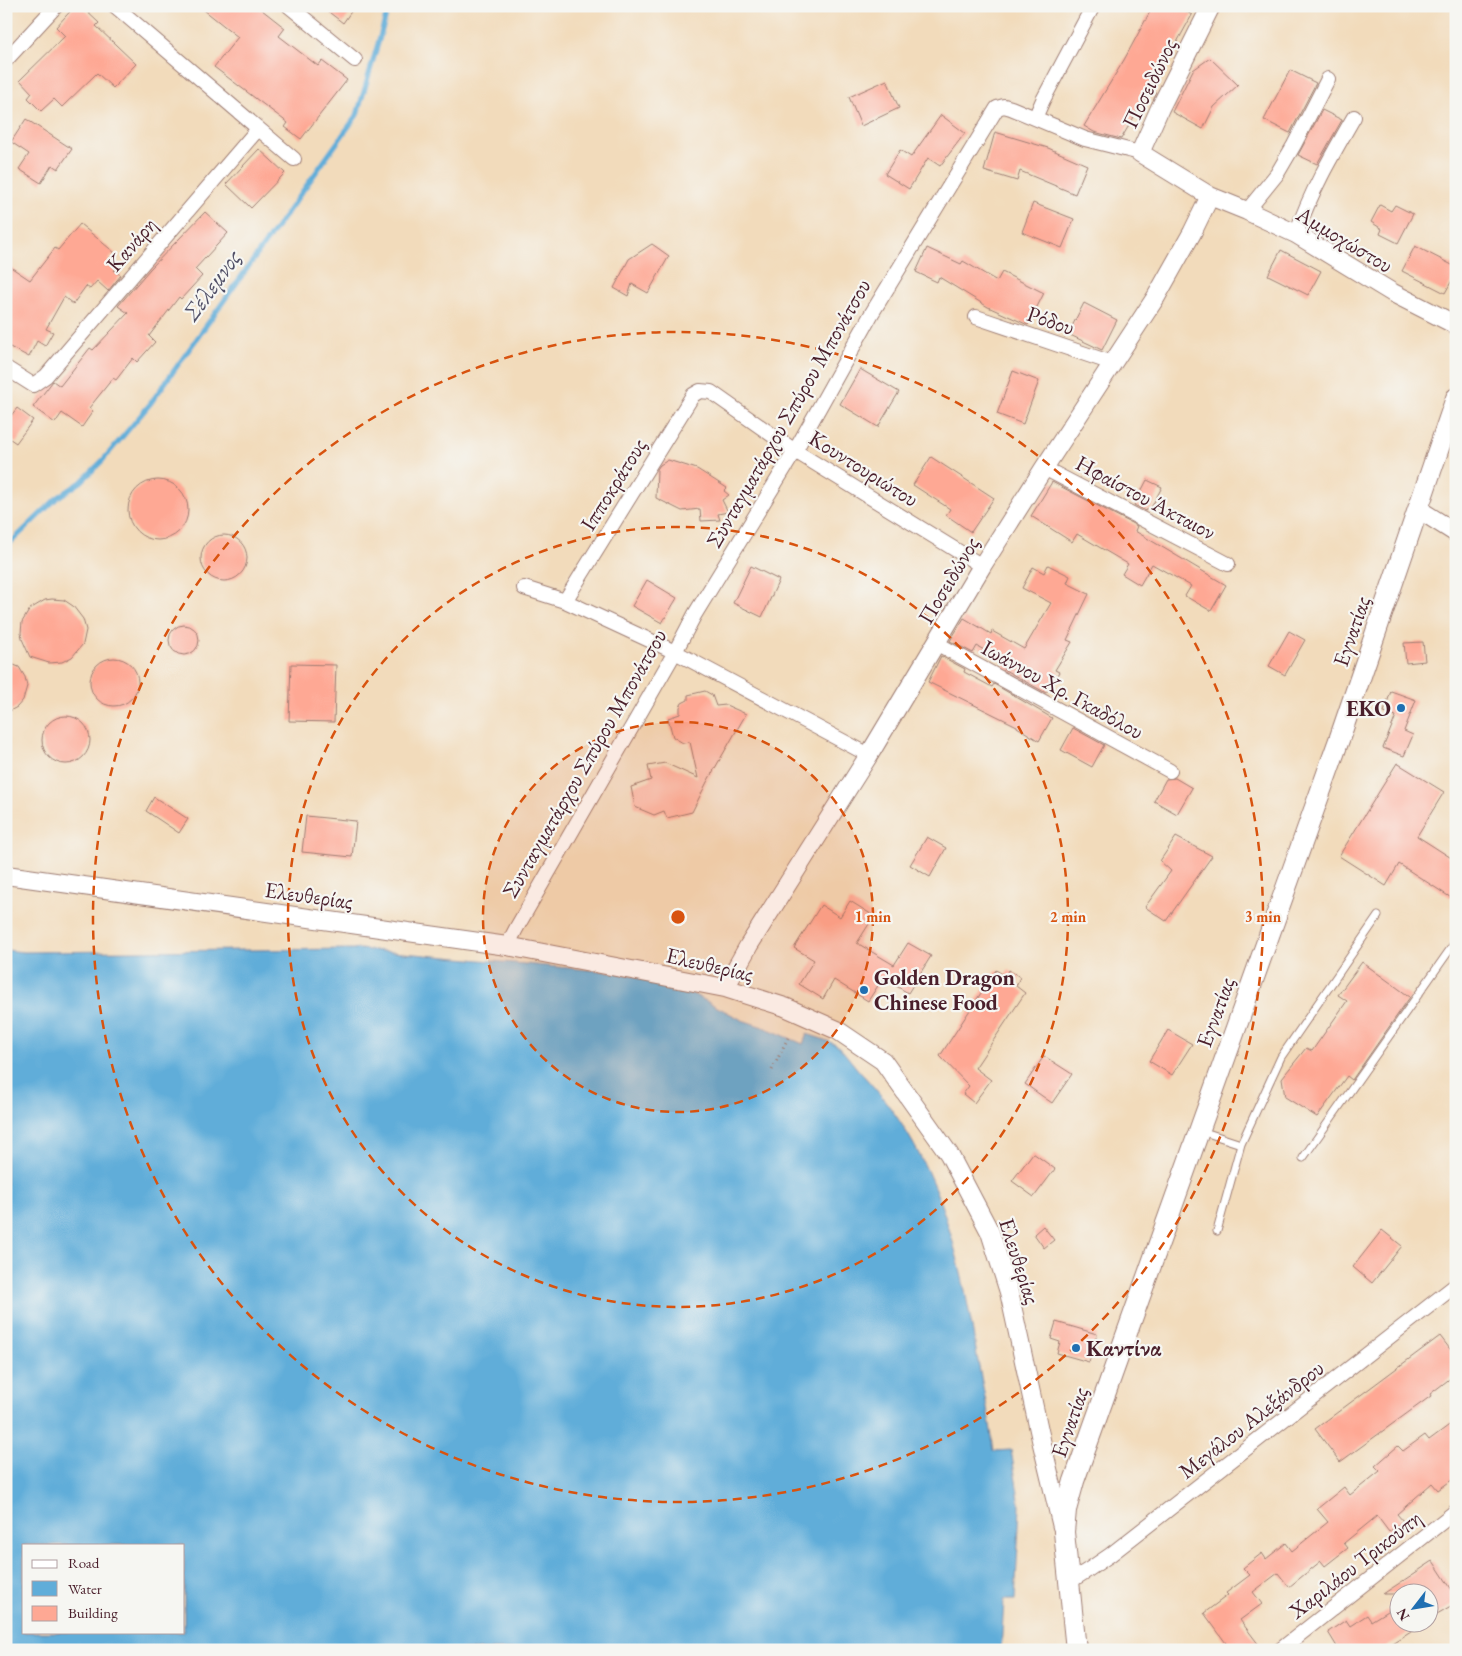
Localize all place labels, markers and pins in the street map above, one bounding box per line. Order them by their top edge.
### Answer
place label: EKO [1346,694,1391,723]
marker: EKO [1395,702,1407,714]
centre of rings [669,908,687,926]
place label: Golden Dragon Chinese Food [874,963,1016,1017]
marker: Golden Dragon Chinese Food [858,984,870,996]
place label: Καντίνα [1086,1334,1162,1363]
marker: Καντίνα [1070,1342,1082,1354]

